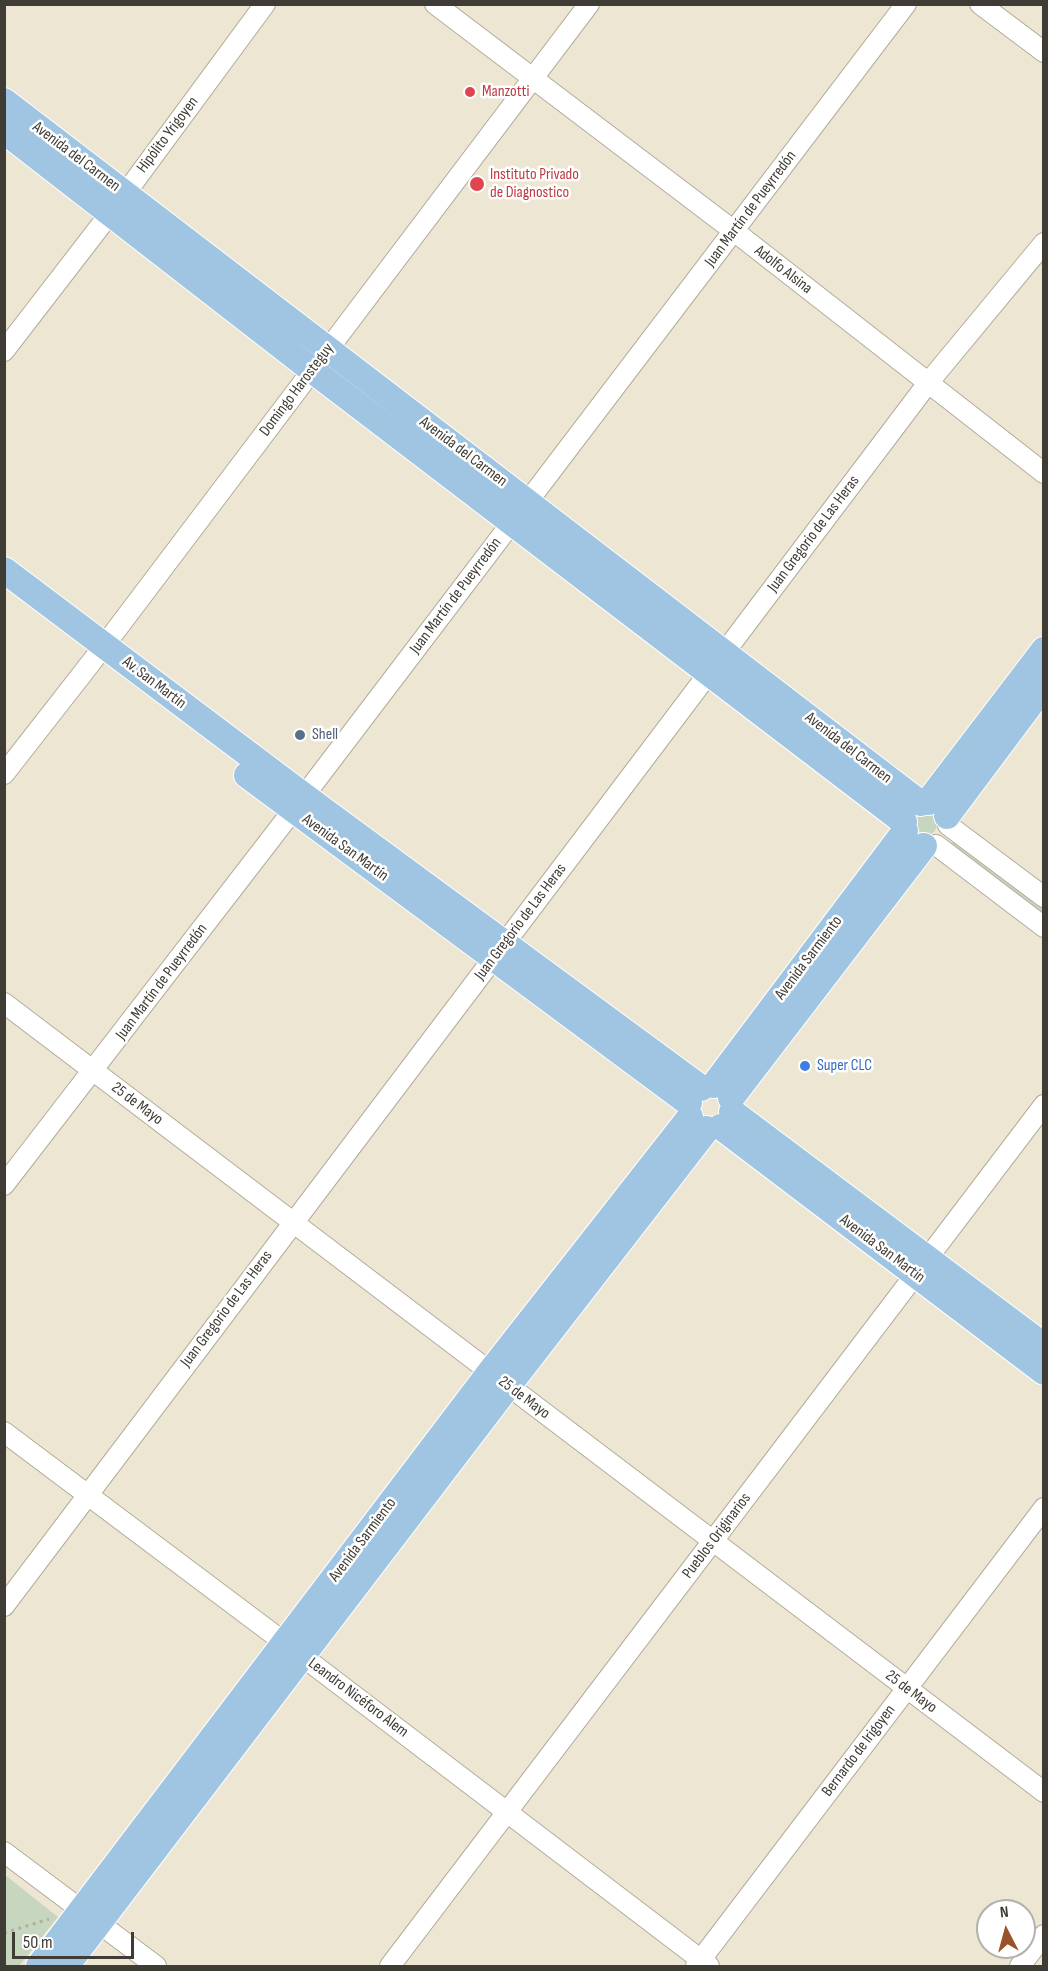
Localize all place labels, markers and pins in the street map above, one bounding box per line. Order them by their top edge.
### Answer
place label: Manzotti [482,82,529,102]
marker: Manzotti [463,85,477,99]
place label: Instituto Privado de Diagnostico [490,165,579,203]
marker: Instituto Privado de Diagnostico [468,175,486,193]
place label: Shell [312,725,338,745]
marker: Shell [293,728,307,742]
place label: Super CLC [817,1056,872,1076]
marker: Super CLC [798,1059,812,1073]

